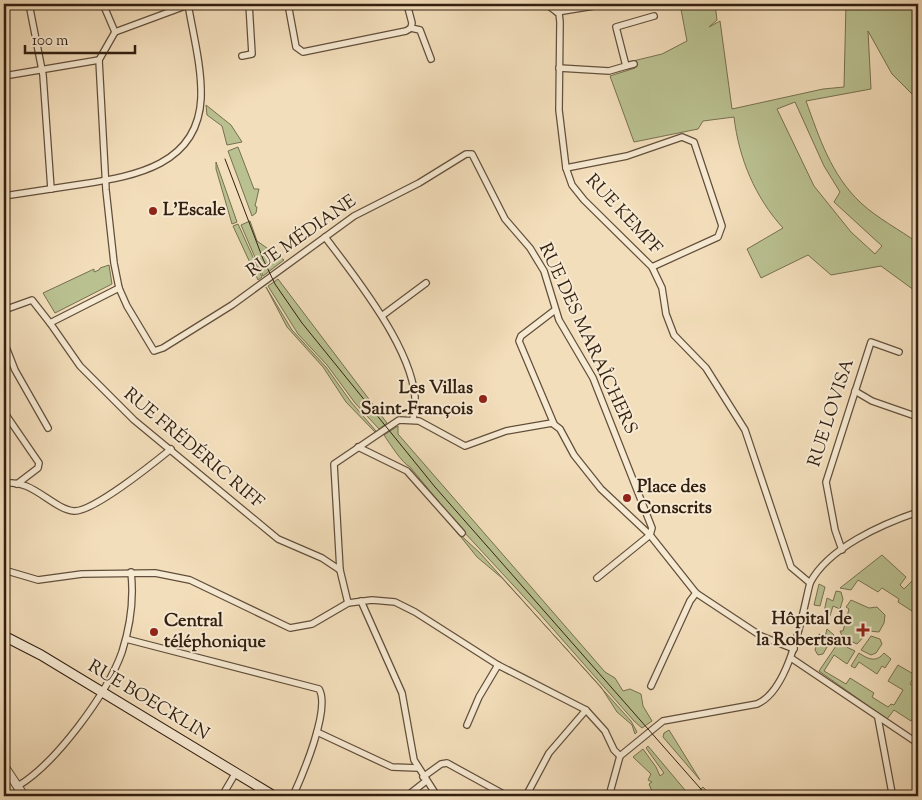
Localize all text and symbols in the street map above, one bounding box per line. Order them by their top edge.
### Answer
scale bar [25,22,135,54]
text: 100 m [32,31,69,52]
street label: RUE KEMPF [579,169,667,261]
street label: RUE MÉDIANE [242,189,362,285]
place label: L’Escale [163,198,226,224]
marker: L’Escale [147,205,159,217]
street label: RUE DES MARAÎCHERS [531,239,644,439]
street label: RUE LOVISA [802,355,862,470]
place label: Les Villas Saint-François [361,376,473,423]
street label: RUE FRÉDÉRIC RIFF [117,382,269,516]
marker: Les Villas Saint-François [477,393,489,405]
place label: Place des Conscrits [637,475,712,522]
marker: Place des Conscrits [621,492,633,504]
place label: Hôpital de la Robertsau [756,607,853,654]
place label: Central téléphonique [164,609,267,656]
marker: Hôpital de la Robertsau [856,623,870,637]
marker: Central téléphonique [148,626,160,638]
street label: RUE BOECKLIN [82,654,214,748]

